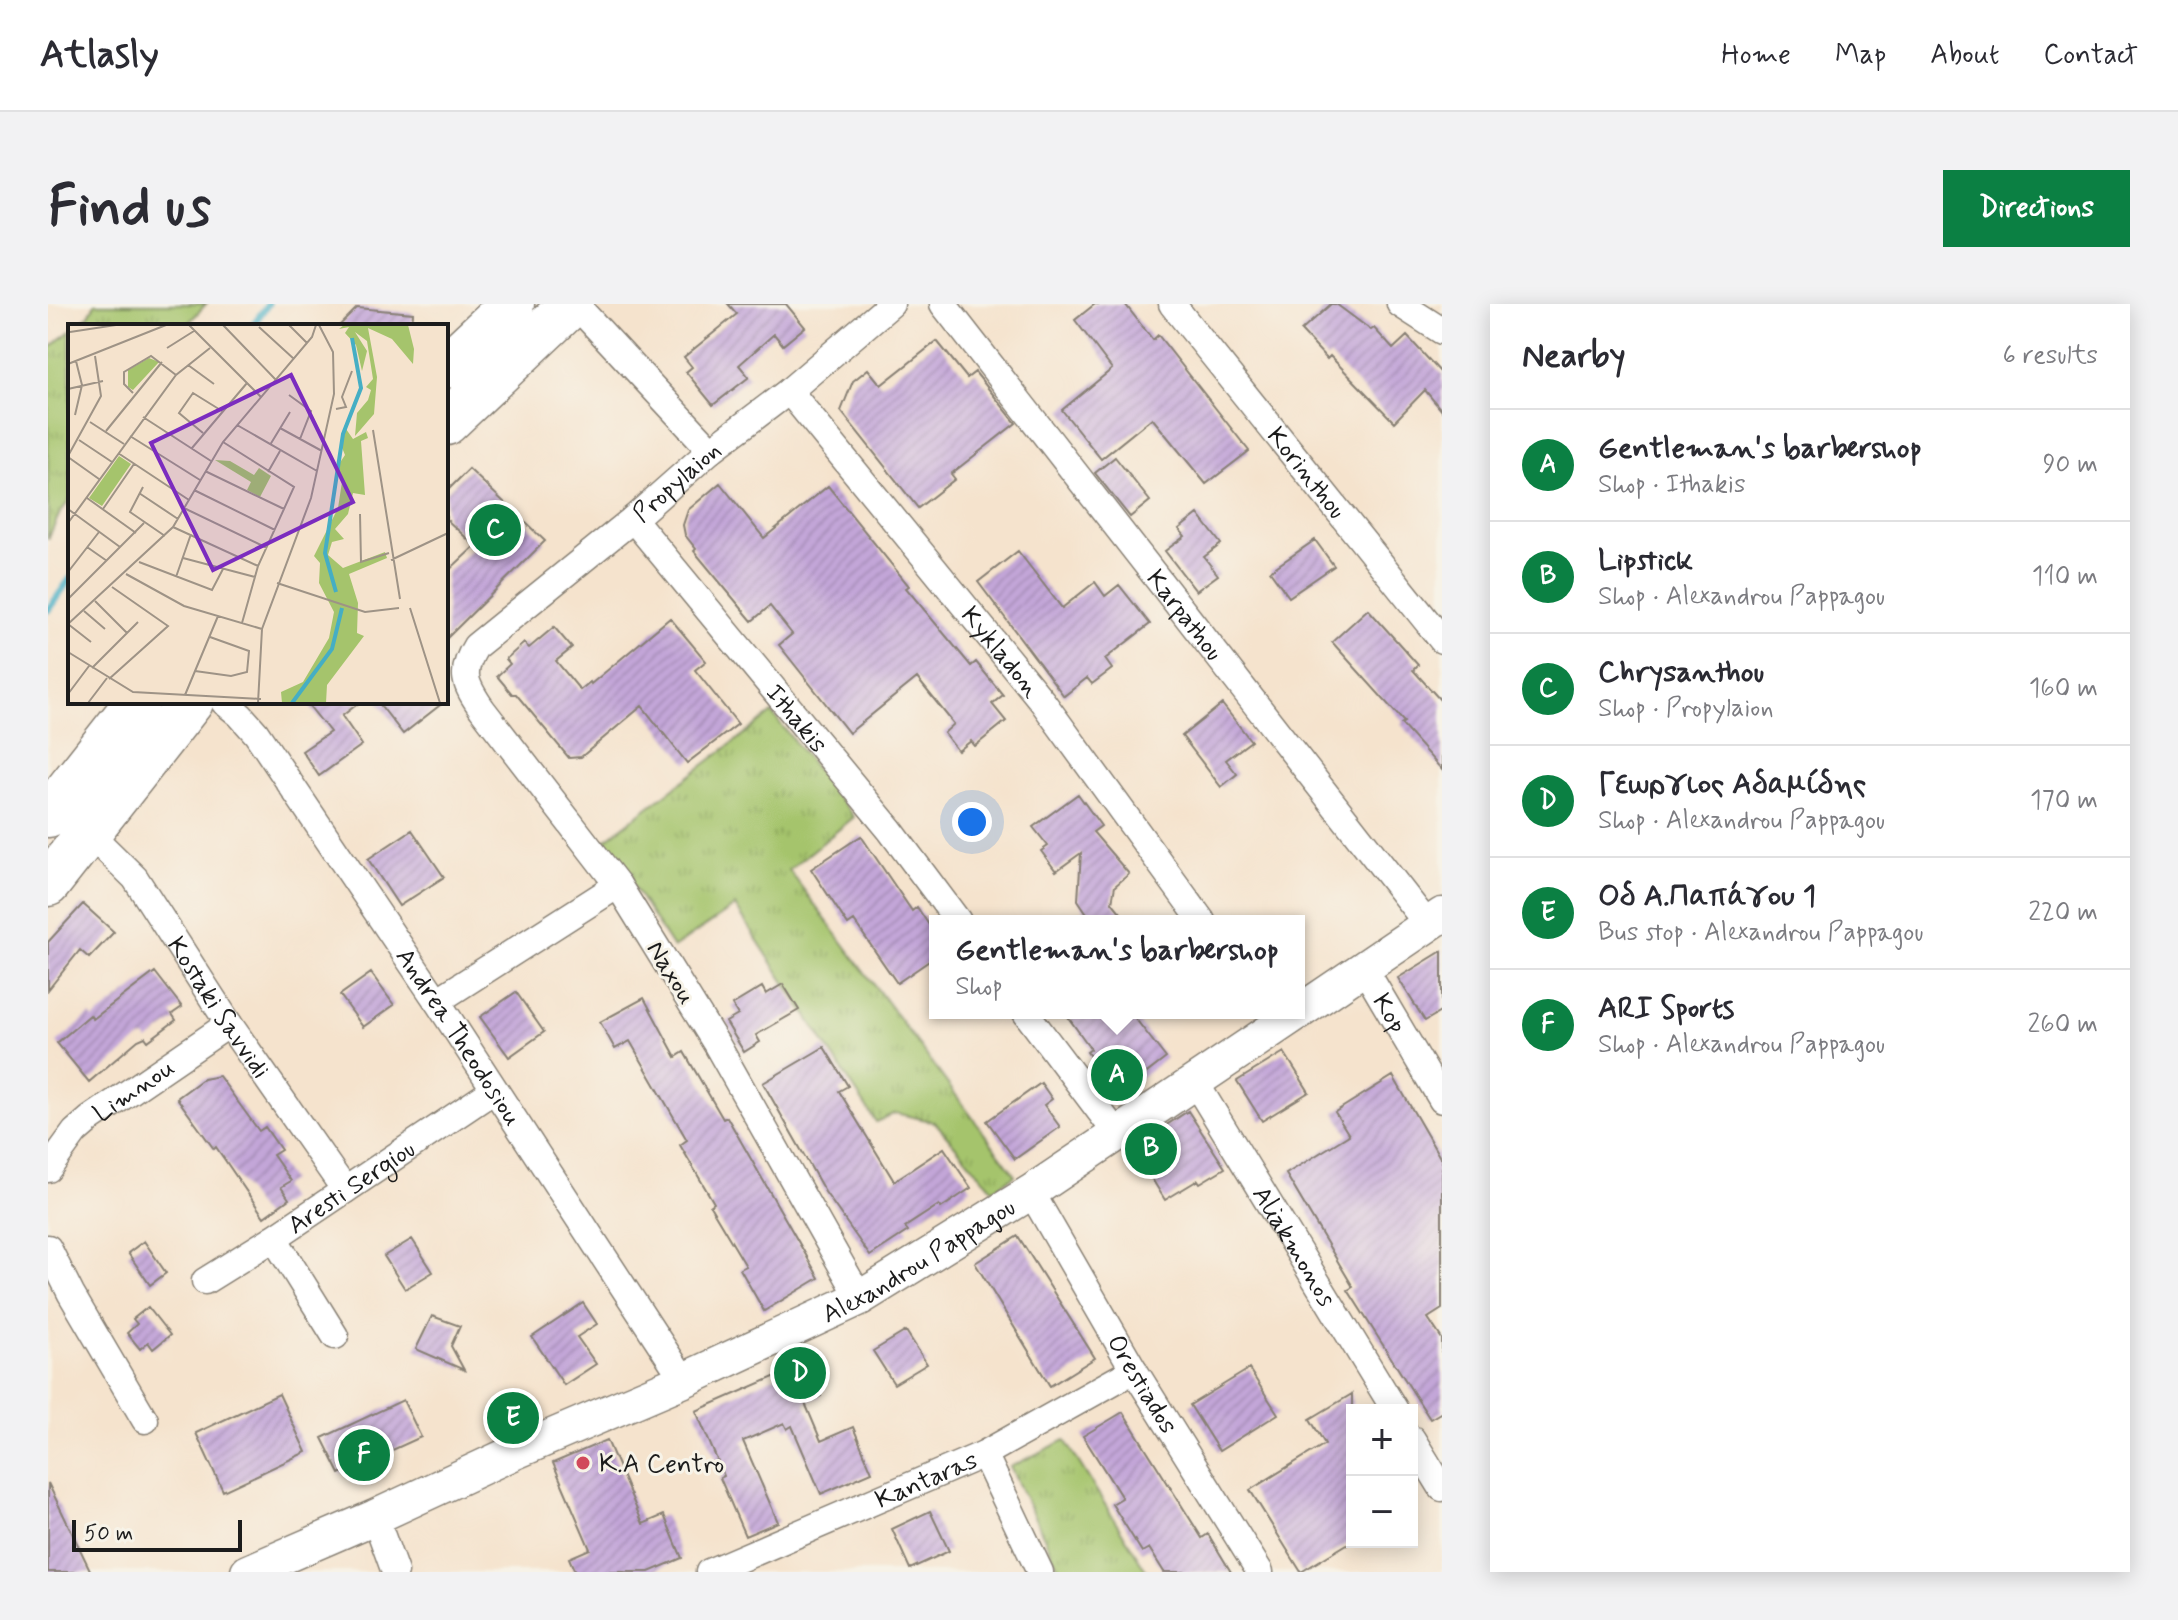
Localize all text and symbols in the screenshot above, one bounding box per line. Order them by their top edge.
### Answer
text: Atlasly [40,31,159,80]
text: Home [1721,37,1791,74]
text: Map [1835,37,1886,74]
text: About [1930,37,1999,74]
text: Contact [2043,37,2138,74]
button: Directions [1943,170,2130,247]
text: Find us [48,172,211,245]
inset map [68,324,448,704]
text: Nearby [1522,334,1626,379]
text: 6 results [2003,339,2098,373]
street label: Korinthou [1258,421,1353,527]
text: Gentleman's barbershop [1598,429,1922,468]
street label: Propylaion [626,434,728,531]
text: A [1539,448,1557,482]
text: 90 m [2043,448,2098,482]
text: Shop · Ithakis [1598,468,1746,502]
pin: C [469,500,521,560]
text: Lipstick [1598,541,1693,580]
text: B [1540,560,1556,594]
text: 110 m [2032,560,2098,594]
street label: Karpathou [1138,563,1230,668]
text: Shop · Alexandrou Pappagou [1598,580,1885,614]
street label: Kykladon [952,600,1047,705]
text: Chrysanthou [1598,653,1764,692]
text: C [1539,672,1557,706]
text: 160 m [2029,672,2098,706]
street label: Ithakis [757,678,834,761]
text: Shop · Propylaion [1598,692,1774,726]
text: Γεωργιος Αδαμίδης [1598,765,1866,804]
text: D [1539,784,1557,818]
text: 170 m [2030,784,2098,818]
your location [952,802,992,842]
text: Shop · Alexandrou Pappagou [1598,804,1885,838]
text: Οδ Α.Παπάγου 1 [1598,877,1816,916]
text: E [1540,896,1556,930]
text: 220 m [2028,896,2098,930]
popup [929,915,1305,1019]
text: Bus stop · Alexandrou Pappagou [1598,916,1924,950]
street label: Kostaki Savvidi [158,931,277,1086]
text: Gentleman's barbershop [955,931,1279,970]
street label: Naxou [638,935,703,1011]
street label: Andrea Theodosiou [387,942,529,1133]
text: Shop [955,970,1003,1004]
street label: Kop [1364,988,1414,1040]
text: ARI Sports [1598,989,1734,1028]
text: F [1541,1008,1555,1042]
text: 260 m [2028,1008,2098,1042]
text: Shop · Alexandrou Pappagou [1598,1028,1885,1062]
pin: A [1091,1045,1143,1105]
street label: Limnou [87,1051,182,1131]
pin: B [1125,1119,1177,1179]
street label: Aresti Sergiou [282,1133,422,1243]
street label: Aliakmonos [1244,1180,1343,1314]
street label: Alexandrou Pappagou [817,1191,1022,1332]
street label: Orestiados [1098,1329,1185,1441]
pin: D [774,1343,826,1403]
pin: E [487,1388,539,1448]
map controls [1346,1404,1418,1548]
button: + [1346,1404,1418,1476]
pin: F [338,1425,390,1485]
street label: Kantaras [870,1444,983,1518]
place label: K.A Centro [599,1448,724,1482]
marker: K.A Centro [574,1454,592,1472]
button: − [1346,1476,1418,1548]
scale bar [72,1516,242,1552]
text: 50 m [84,1520,133,1548]

